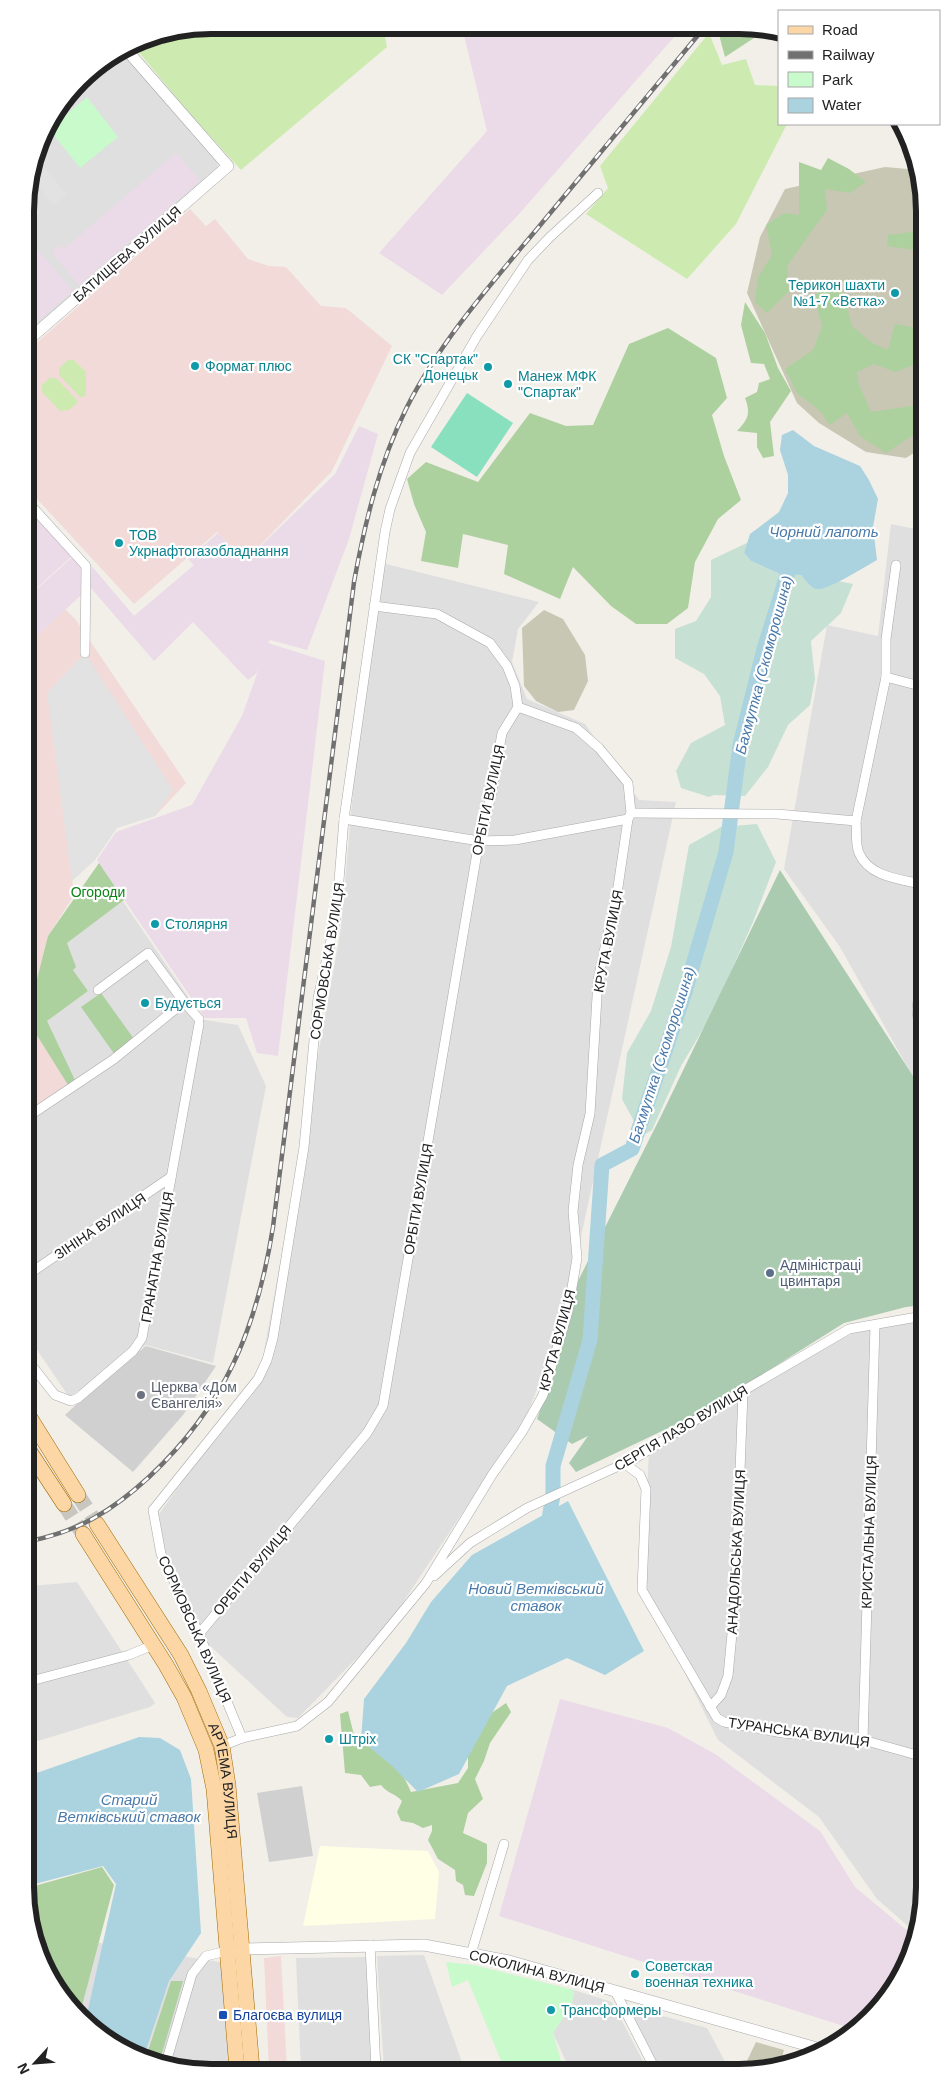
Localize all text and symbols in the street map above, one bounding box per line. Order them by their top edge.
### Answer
legend [778,10,940,125]
text: Road [822,21,858,38]
text: Railway [822,46,875,63]
text: Park [822,71,853,88]
text: Water [822,96,861,113]
street label: БАТИЩЕВА ВУЛИЦЯ [70,203,184,305]
place label: Терикон шахти №1-7 «Вєтка» [788,277,885,309]
marker: Терикон шахти №1-7 «Вєтка» [889,287,901,299]
place label: СК "Спартак" Донецьк [393,351,479,383]
place label: Формат плюс [205,358,292,374]
marker: Формат плюс [189,360,201,372]
marker: СК "Спартак" Донецьк [482,361,494,373]
place label: Манеж МФК "Спартак" [518,368,597,400]
marker: Манеж МФК "Спартак" [502,378,514,390]
water label: Чорний лапоть [769,523,879,540]
place label: ТОВ Укрнафтогазобладнання [129,527,289,559]
marker: ТОВ Укрнафтогазобладнання [113,537,125,549]
water label: Бахмутка (Скоморошина) [731,574,796,756]
street label: ОРБІТИ ВУЛИЦЯ [468,743,508,857]
street label: СОРМОВСЬКА ВУЛИЦЯ [307,881,347,1041]
park label: Огороди [71,884,125,900]
street label: КРУТА ВУЛИЦЯ [590,888,626,994]
place label: Столярня [165,916,228,932]
marker: Столярня [149,918,161,930]
water label: Бахмутка (Скоморошина) [625,965,698,1145]
place label: Будується [155,995,221,1011]
marker: Будується [139,997,151,1009]
street label: ОРБІТИ ВУЛИЦЯ [400,1142,436,1256]
street label: ЗІНІНА ВУЛИЦЯ [51,1190,149,1262]
street label: ГРАНАТНА ВУЛИЦЯ [138,1190,176,1324]
place label: Адміністраці цвинтаря [780,1257,861,1289]
marker: Адміністраці цвинтаря [764,1267,776,1279]
street label: КРУТА ВУЛИЦЯ [536,1287,578,1393]
place label: Церква «Дом Євангелія» [151,1379,237,1411]
street label: СЕРГІЯ ЛАЗО ВУЛИЦЯ [611,1382,751,1474]
marker: Церква «Дом Євангелія» [135,1389,147,1401]
street label: КРИСТАЛЬНА ВУЛИЦЯ [858,1455,880,1609]
street label: АНАДОЛЬСЬКА ВУЛИЦЯ [724,1469,748,1635]
street label: ОРБІТИ ВУЛИЦЯ [210,1522,294,1618]
street label: СОРМОВСЬКА ВУЛИЦЯ [155,1553,235,1705]
water label: Новий Ветківський ставок [468,1580,604,1614]
street label: ТУРАНСЬКА ВУЛИЦЯ [727,1714,871,1750]
street label: АРТЕМА ВУЛИЦЯ [205,1720,241,1840]
place label: Штріх [339,1731,376,1747]
marker: Штріх [323,1733,335,1745]
water label: Старий Ветківський ставок [57,1791,201,1825]
street label: СОКОЛИНА ВУЛИЦЯ [468,1946,606,1996]
place label: Советская военная техника [645,1958,753,1990]
marker: Советская военная техника [629,1968,641,1980]
place label: Трансформеры [561,2002,661,2018]
marker: Трансформеры [545,2004,557,2016]
place label: Благоєва вулиця [233,2007,342,2023]
marker: Благоєва вулиця [217,2009,229,2021]
north arrow [10,2038,60,2088]
text: N [14,2061,33,2077]

